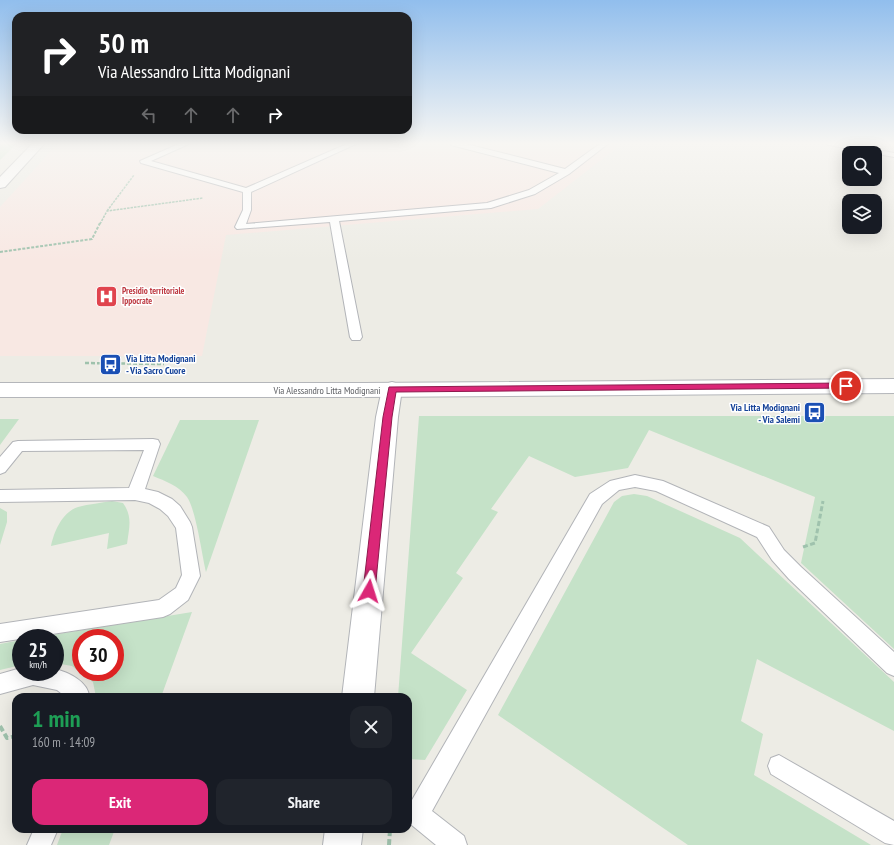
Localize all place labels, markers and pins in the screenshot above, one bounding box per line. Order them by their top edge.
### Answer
hospital icon: Presidio territoriale Ippocrate [94,283,120,309]
place label: Presidio territoriale Ippocrate [122,285,185,306]
bus stop icon: Via Litta Modignani - Via Sacro Cuore [97,351,123,377]
place label: Via Litta Modignani - Via Sacro Cuore [125,352,195,377]
pin [829,369,863,403]
bus stop icon: Via Litta Modignani - Via Salemi [802,400,828,426]
place label: Via Litta Modignani - Via Salemi [730,401,800,426]

